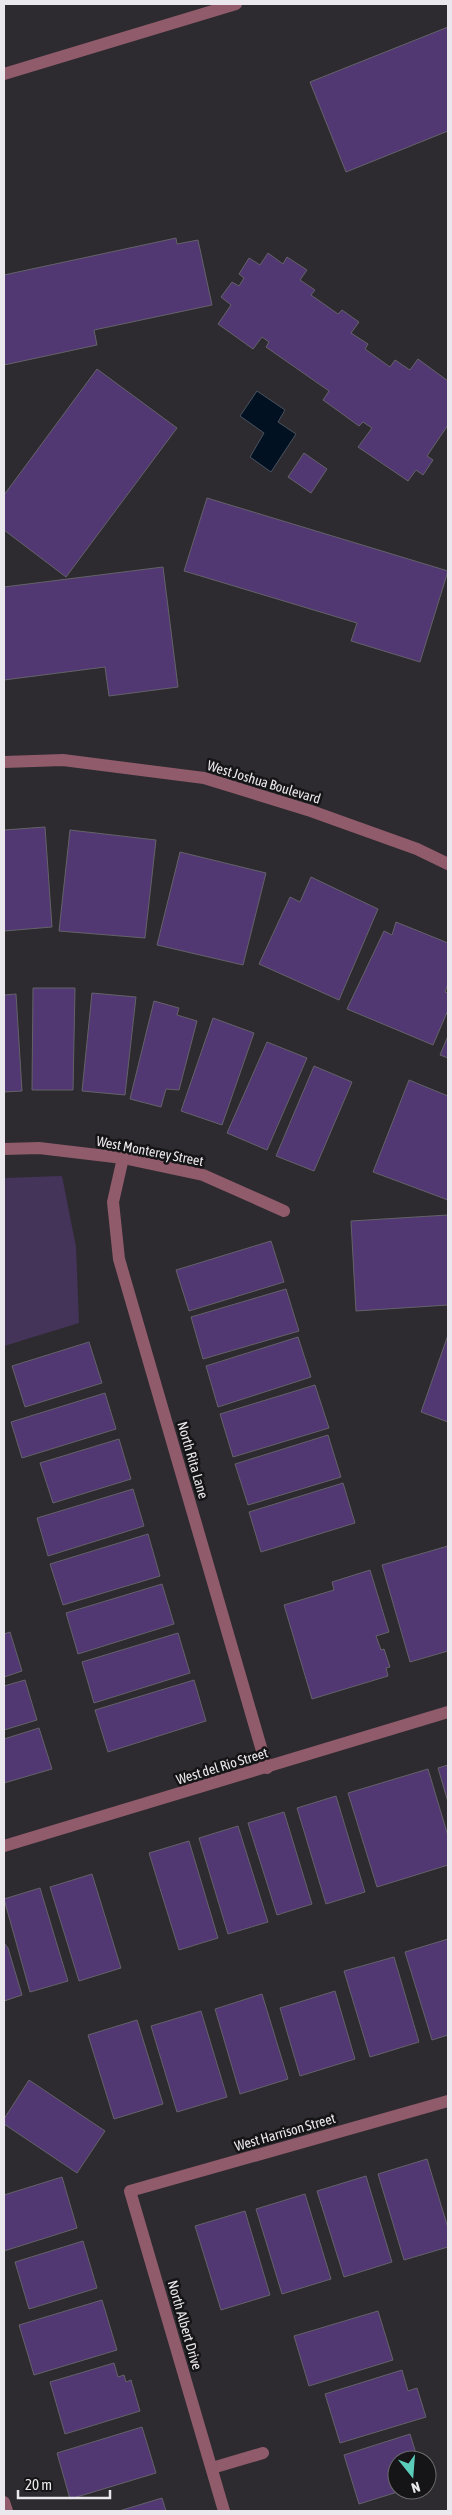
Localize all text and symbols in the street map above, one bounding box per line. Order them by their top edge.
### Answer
street label: West Joshua Boulevard [205,757,323,807]
street label: West Monterey Street [95,1133,205,1169]
street label: North Rita Lane [174,1420,212,1500]
street label: West del Rio Street [174,1744,270,1788]
street label: West Harrison Street [233,2110,337,2154]
street label: North Albert Drive [165,2278,205,2372]
north arrow [387,2450,437,2500]
scale bar [18,2468,110,2500]
text: 20 m [25,2476,52,2493]
text: N [410,2479,422,2496]

